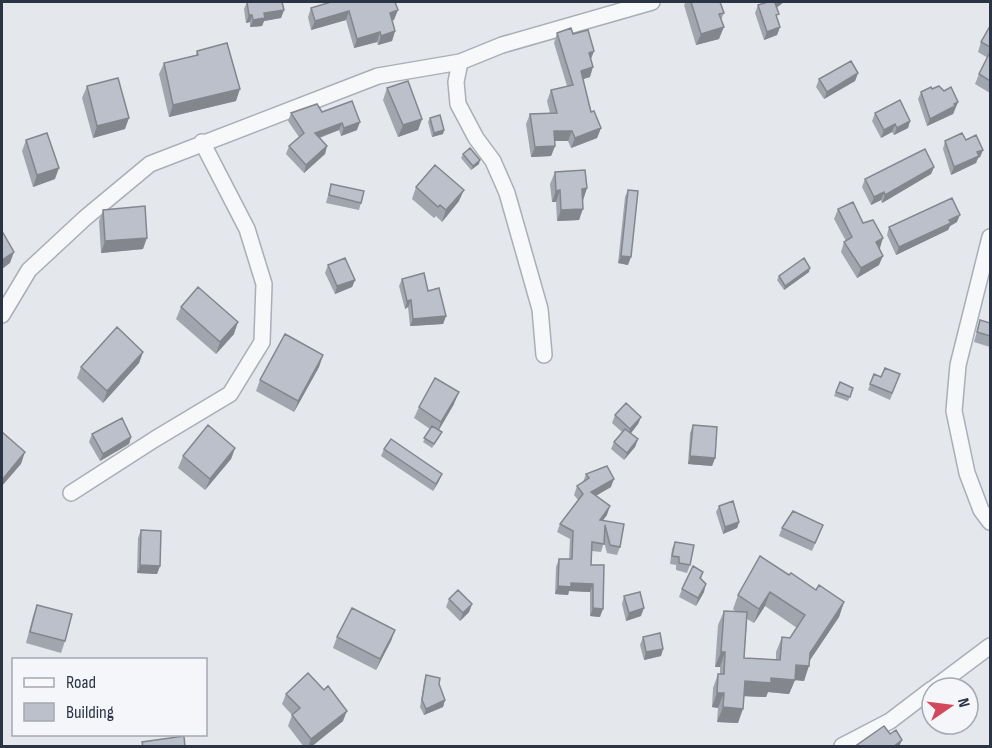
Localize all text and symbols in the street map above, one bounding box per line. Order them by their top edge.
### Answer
legend [12,658,207,736]
text: Road [66,672,96,693]
north arrow [920,676,980,736]
text: N [953,696,973,709]
text: Building [66,702,114,723]

